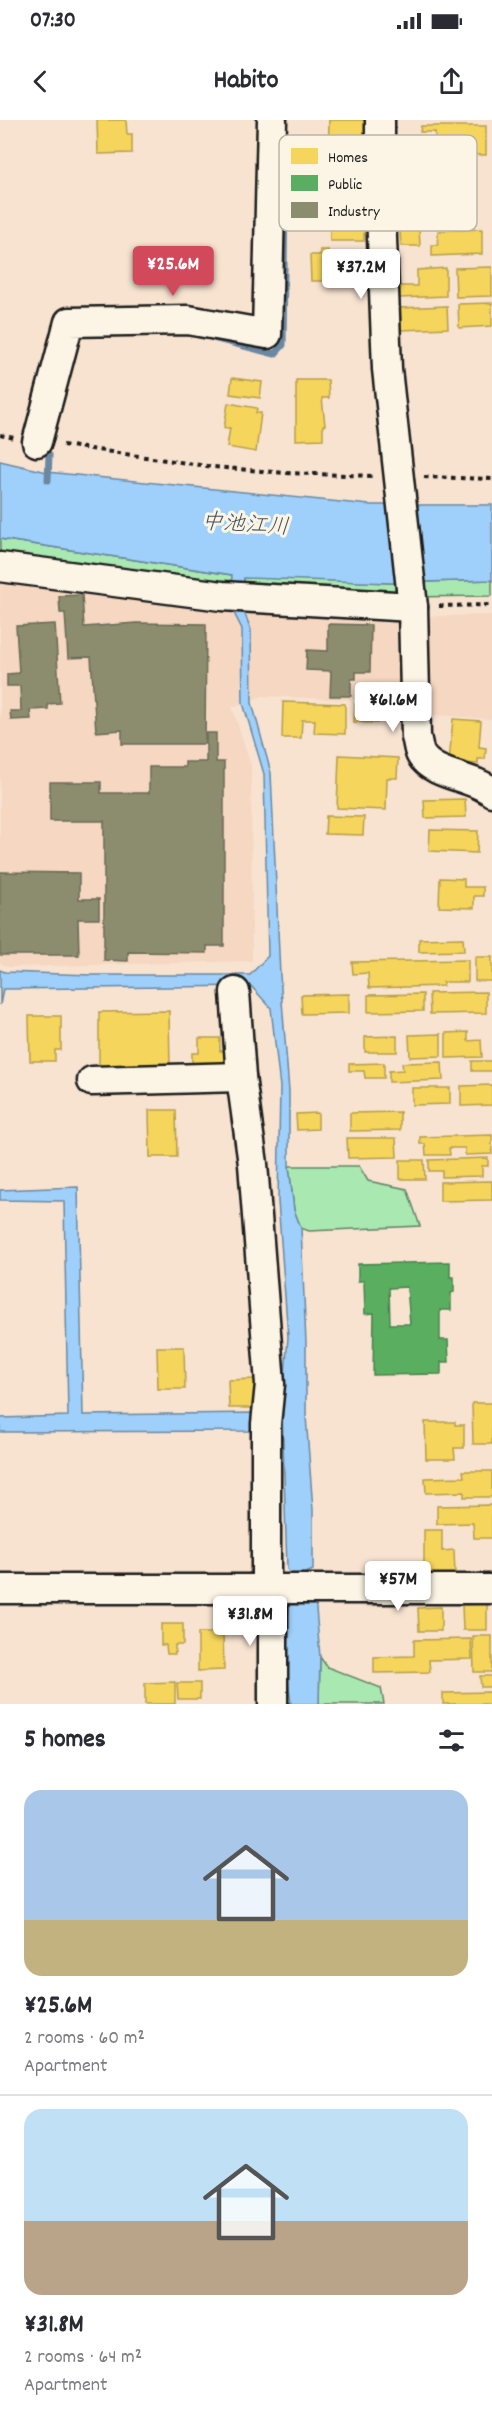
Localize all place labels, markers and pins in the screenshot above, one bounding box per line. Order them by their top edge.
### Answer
pin: ¥25.6M [124,246,222,297]
pin: ¥37.2M [312,249,410,300]
pin: ¥61.6M [344,682,442,733]
pin: ¥57M [362,1561,434,1612]
pin: ¥31.8M [201,1596,299,1647]

